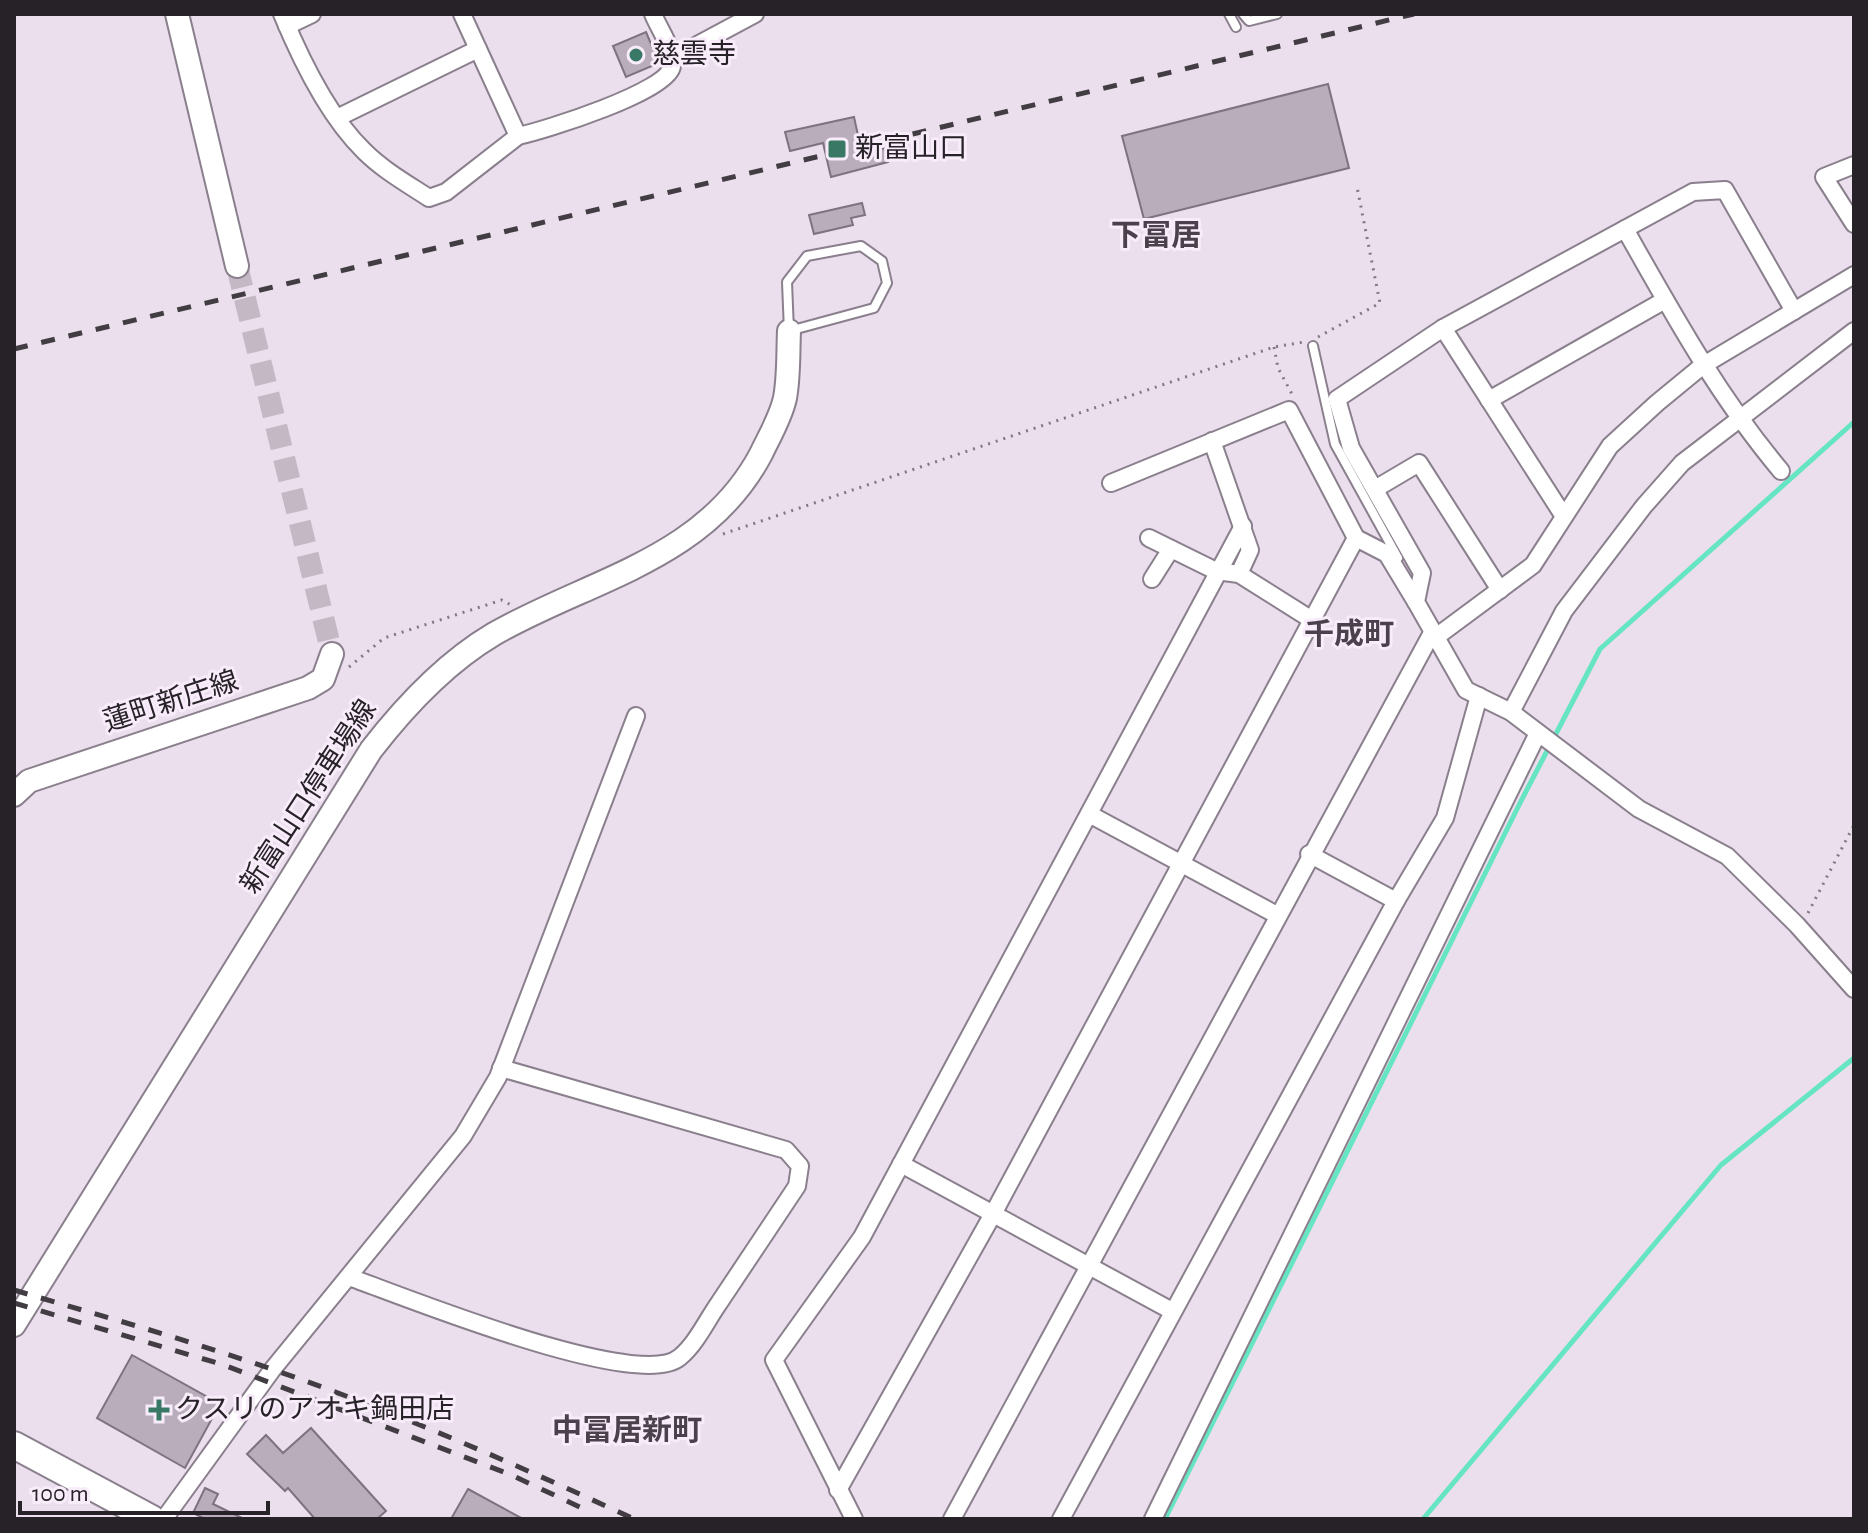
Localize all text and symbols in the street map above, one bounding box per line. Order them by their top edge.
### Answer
place label: 慈雲寺 [652,39,736,69]
marker: 慈雲寺 [627,46,645,64]
place label: 新富山口 [855,133,967,163]
marker: 新富山口 [826,138,848,160]
district label: 下冨居 [1111,220,1201,251]
district label: 千成町 [1304,618,1394,650]
street label: 蓮町新庄線 [99,665,242,737]
street label: 新富山口停車場線 [235,694,382,899]
place label: クスリのアオキ鍋田店 [175,1394,454,1424]
marker: クスリのアオキ鍋田店 [150,1401,168,1419]
district label: 中冨居新町 [552,1414,702,1446]
scale bar [20,1465,268,1515]
text: 100 m [32,1482,89,1506]

